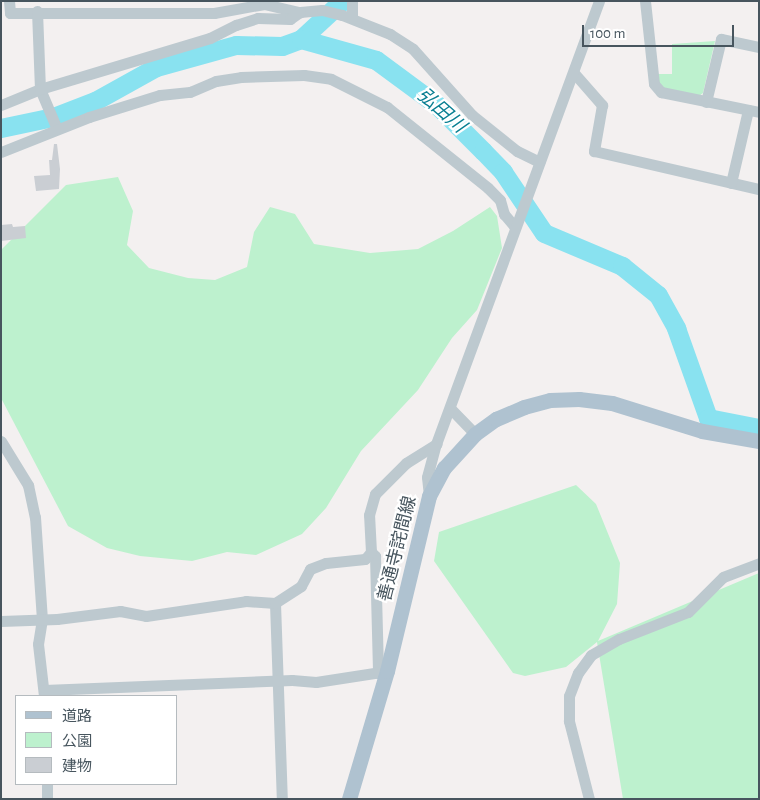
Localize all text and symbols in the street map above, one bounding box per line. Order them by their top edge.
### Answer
scale bar [585,15,738,47]
text: 100 m [590,26,625,41]
water label: 弘田川 [412,84,470,138]
street label: 善通寺詫間線 [374,494,422,604]
legend [15,695,178,785]
text: 道路 [62,709,92,724]
text: 公園 [62,734,92,749]
text: 建物 [62,759,92,774]

